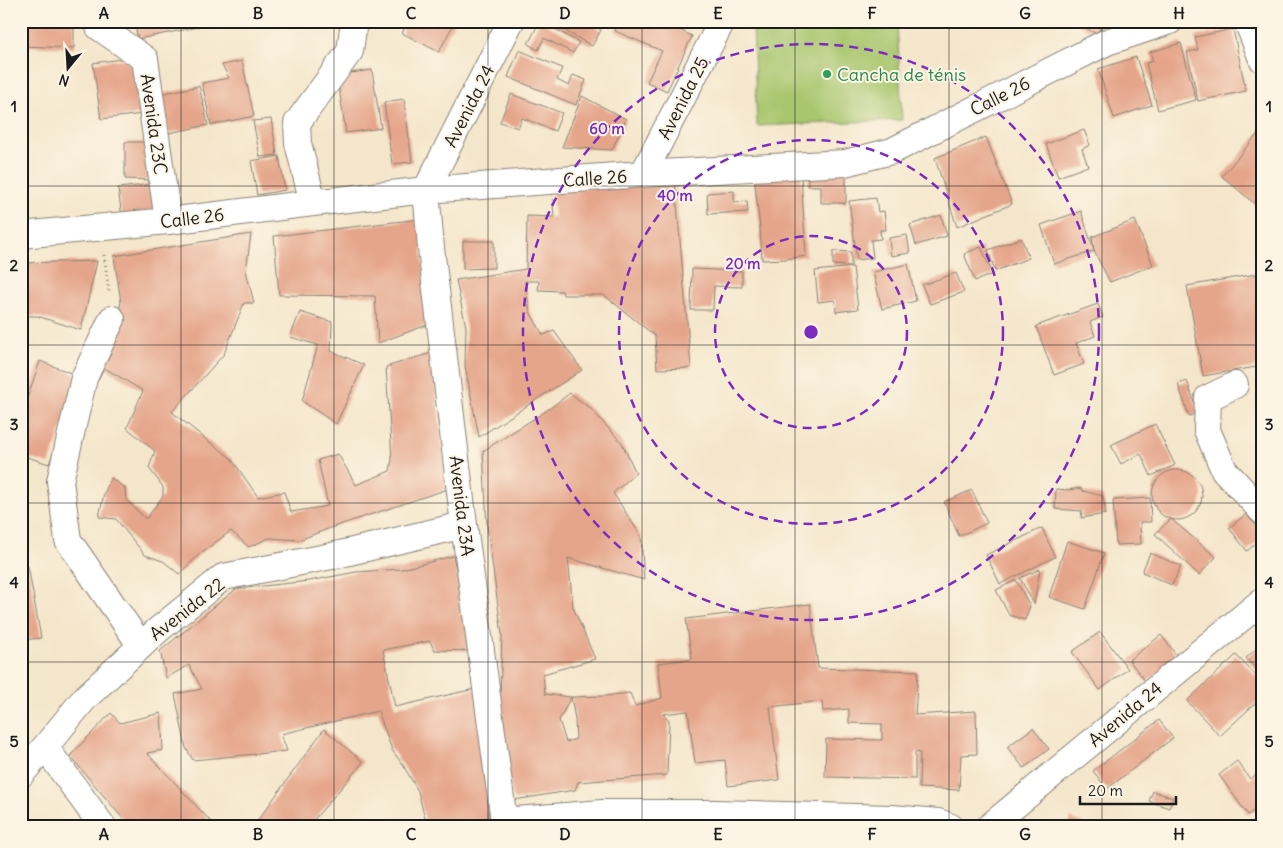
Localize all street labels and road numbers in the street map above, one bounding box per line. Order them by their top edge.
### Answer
street label: Avenida 25 [652,53,714,143]
street label: Avenida 24 [438,61,500,151]
street label: Calle 26 [966,71,1034,121]
street label: Avenida 23C [136,72,172,176]
street label: Calle 26 [562,164,628,192]
street label: Calle 26 [159,203,225,233]
street label: Avenida 23A [444,454,480,558]
street label: Avenida 22 [145,572,229,646]
street label: Avenida 24 [1083,676,1167,752]

